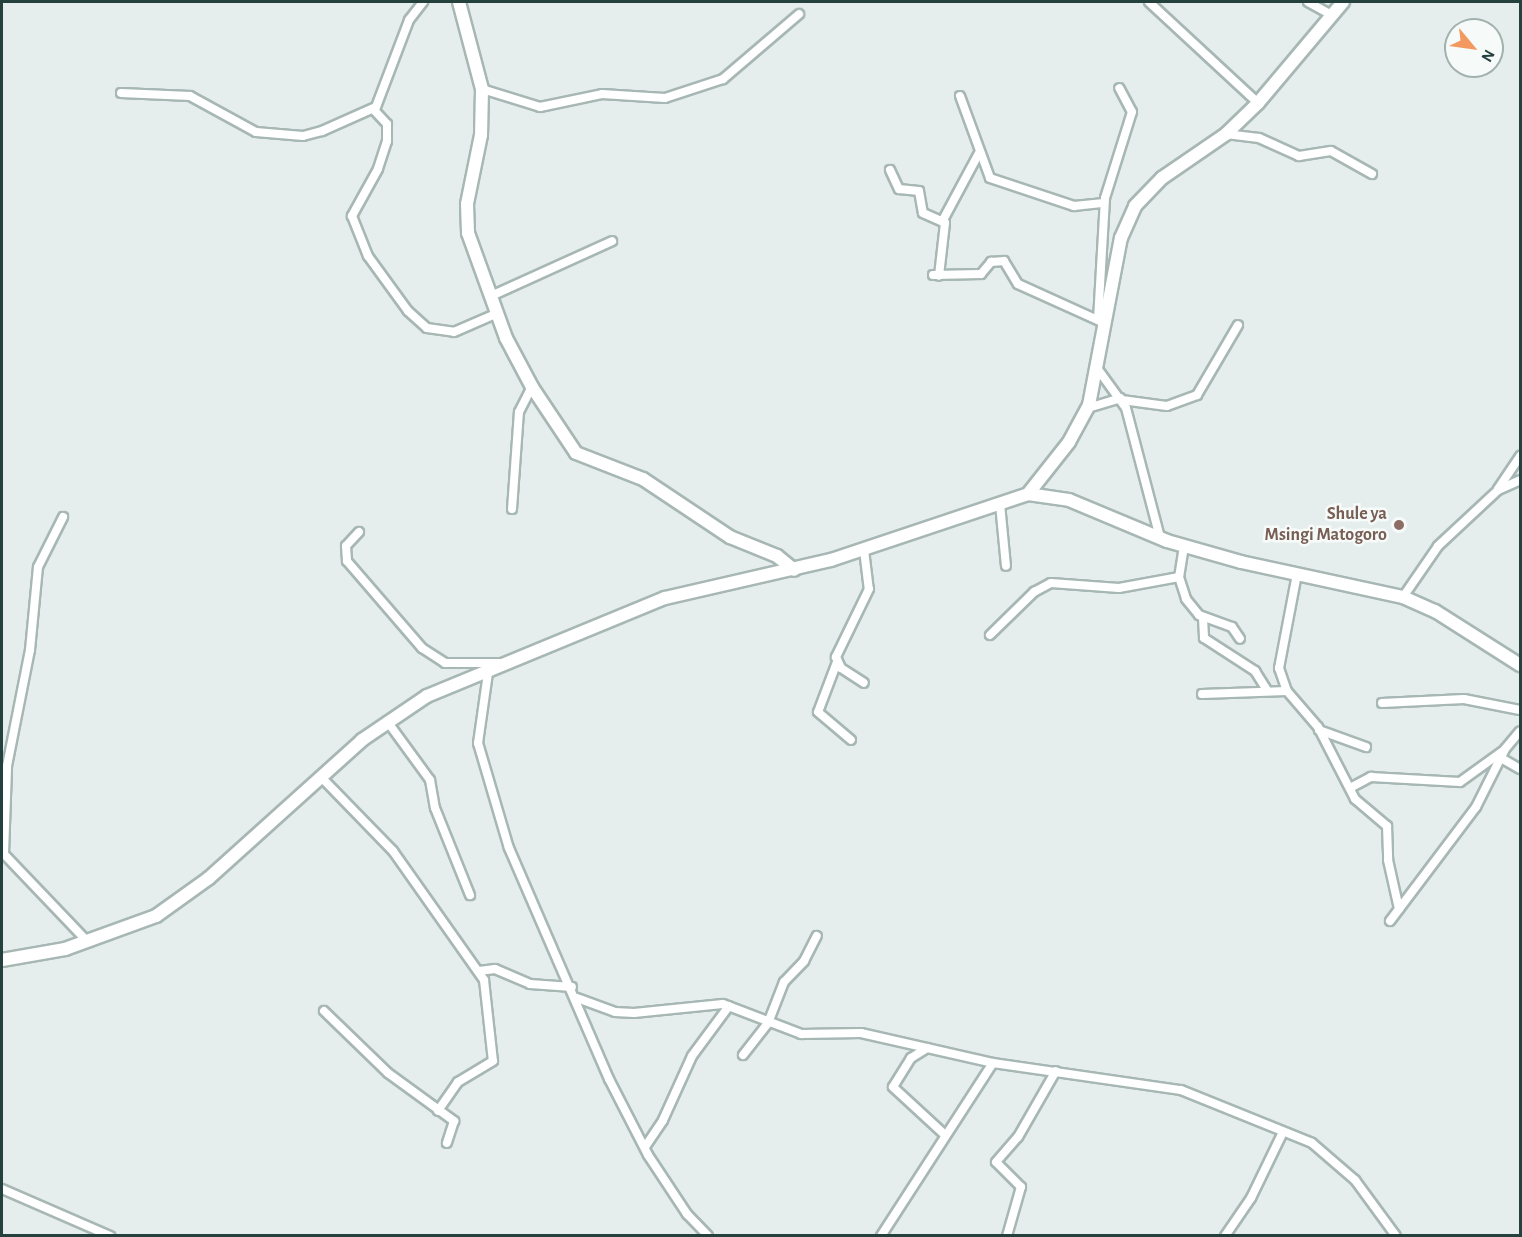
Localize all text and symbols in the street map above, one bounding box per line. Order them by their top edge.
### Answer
north arrow [1444,18,1504,78]
text: N [1478,47,1498,65]
place label: Shule ya Msingi Matogoro [1265,504,1387,546]
marker: Shule ya Msingi Matogoro [1392,518,1406,532]

